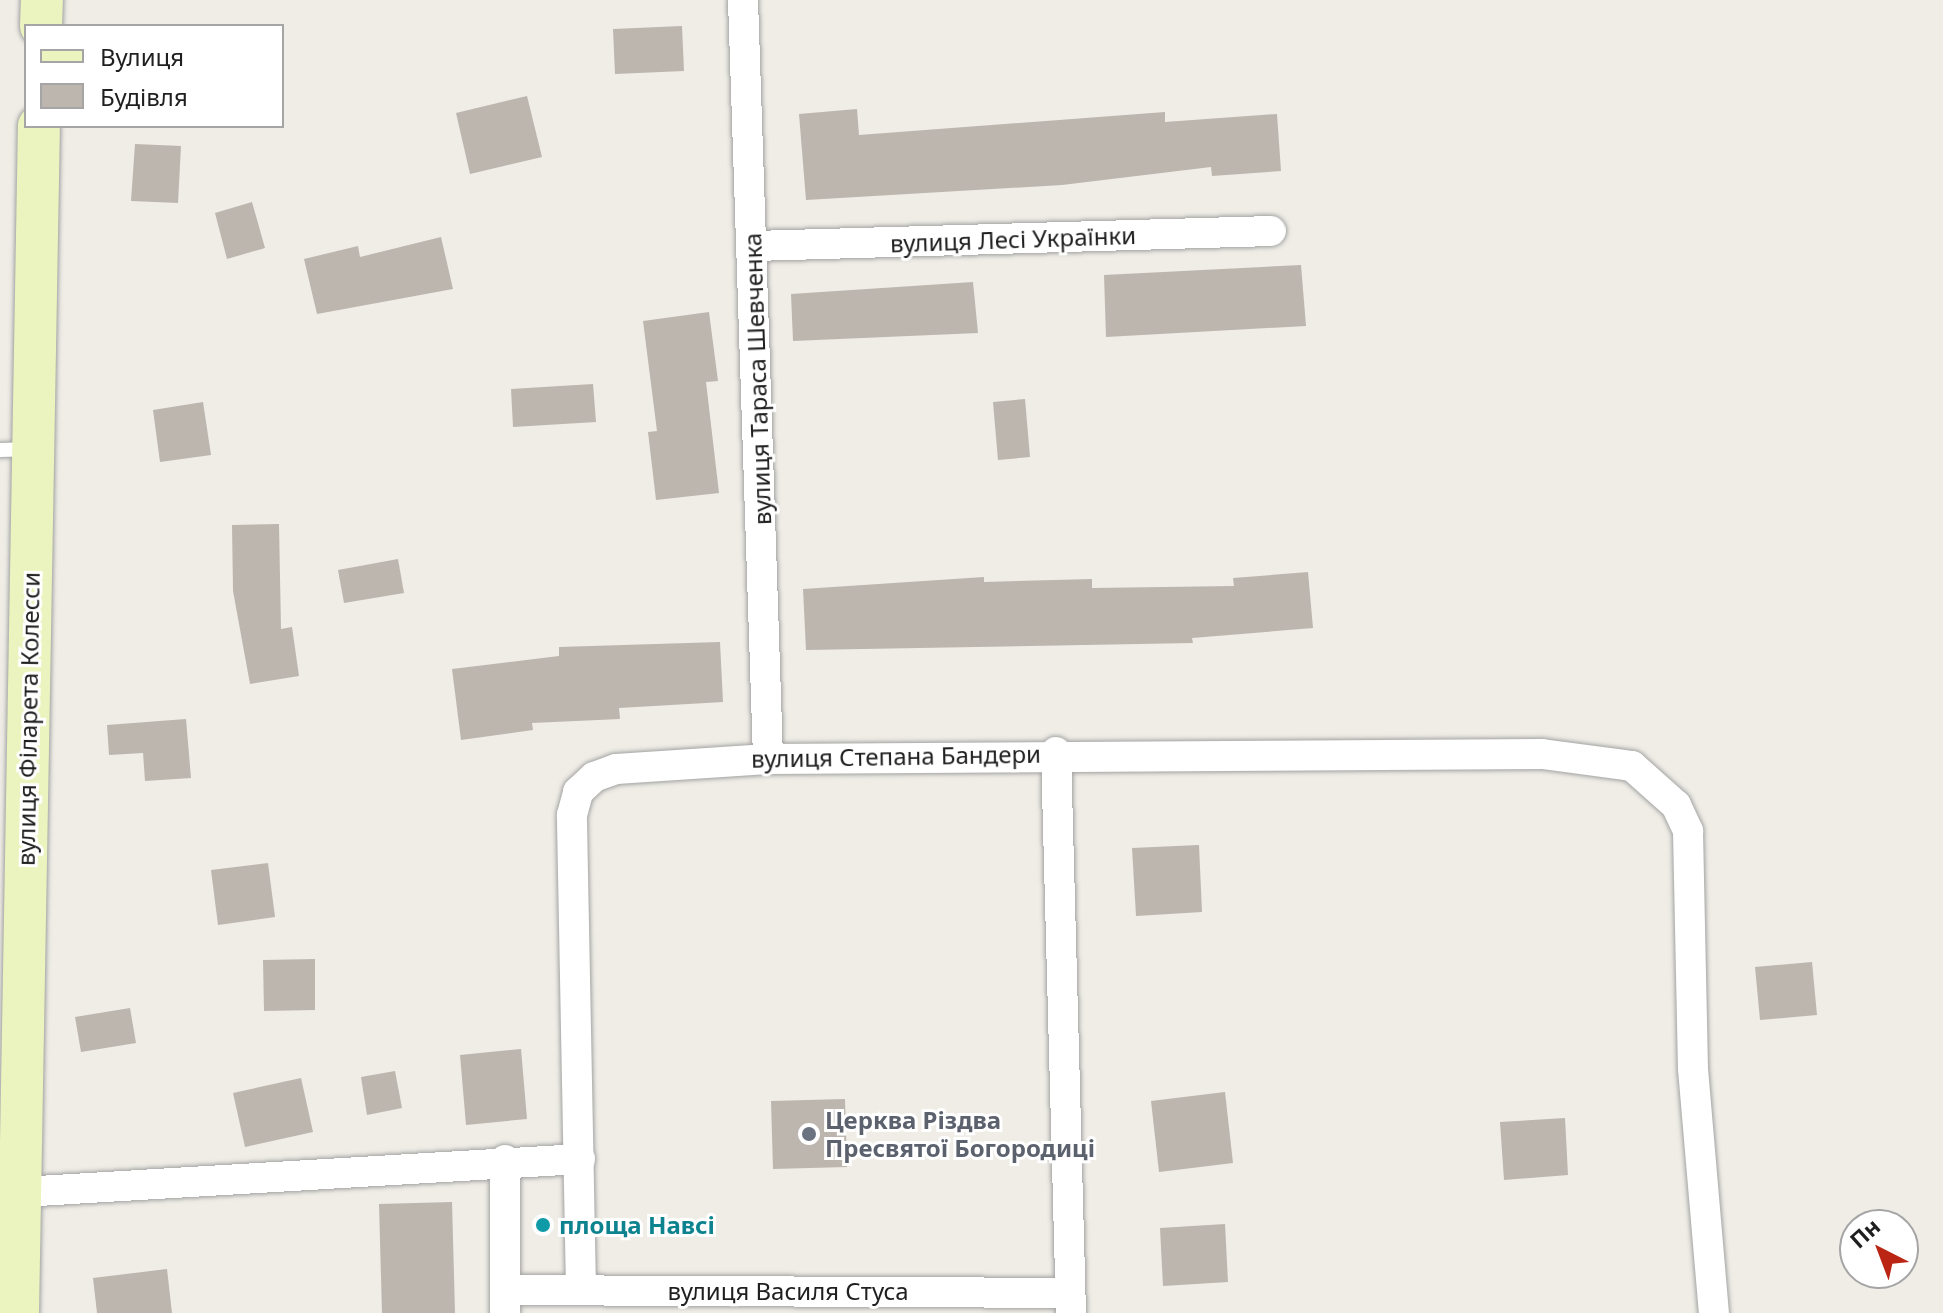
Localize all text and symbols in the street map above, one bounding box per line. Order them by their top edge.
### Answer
legend [24,24,284,128]
text: Вулиця [100,40,184,73]
text: Будівля [100,80,188,113]
street label: вулиця Лесі Українки [890,220,1136,258]
street label: вулиця Тараса Шевченка [738,232,776,526]
street label: вулиця Філарета Колесси [11,572,45,866]
street label: вулиця Степана Бандери [751,739,1041,773]
place label: Церква Різдва Пресвятої Богородиці [825,1106,1095,1162]
marker: Церква Різдва Пресвятої Богородиці [800,1125,818,1143]
north arrow [1839,1209,1919,1289]
place label: площа Навсі [559,1211,715,1239]
text: Пн [1843,1211,1886,1254]
marker: площа Навсі [534,1216,552,1234]
street label: вулиця Василя Стуса [667,1277,909,1305]

